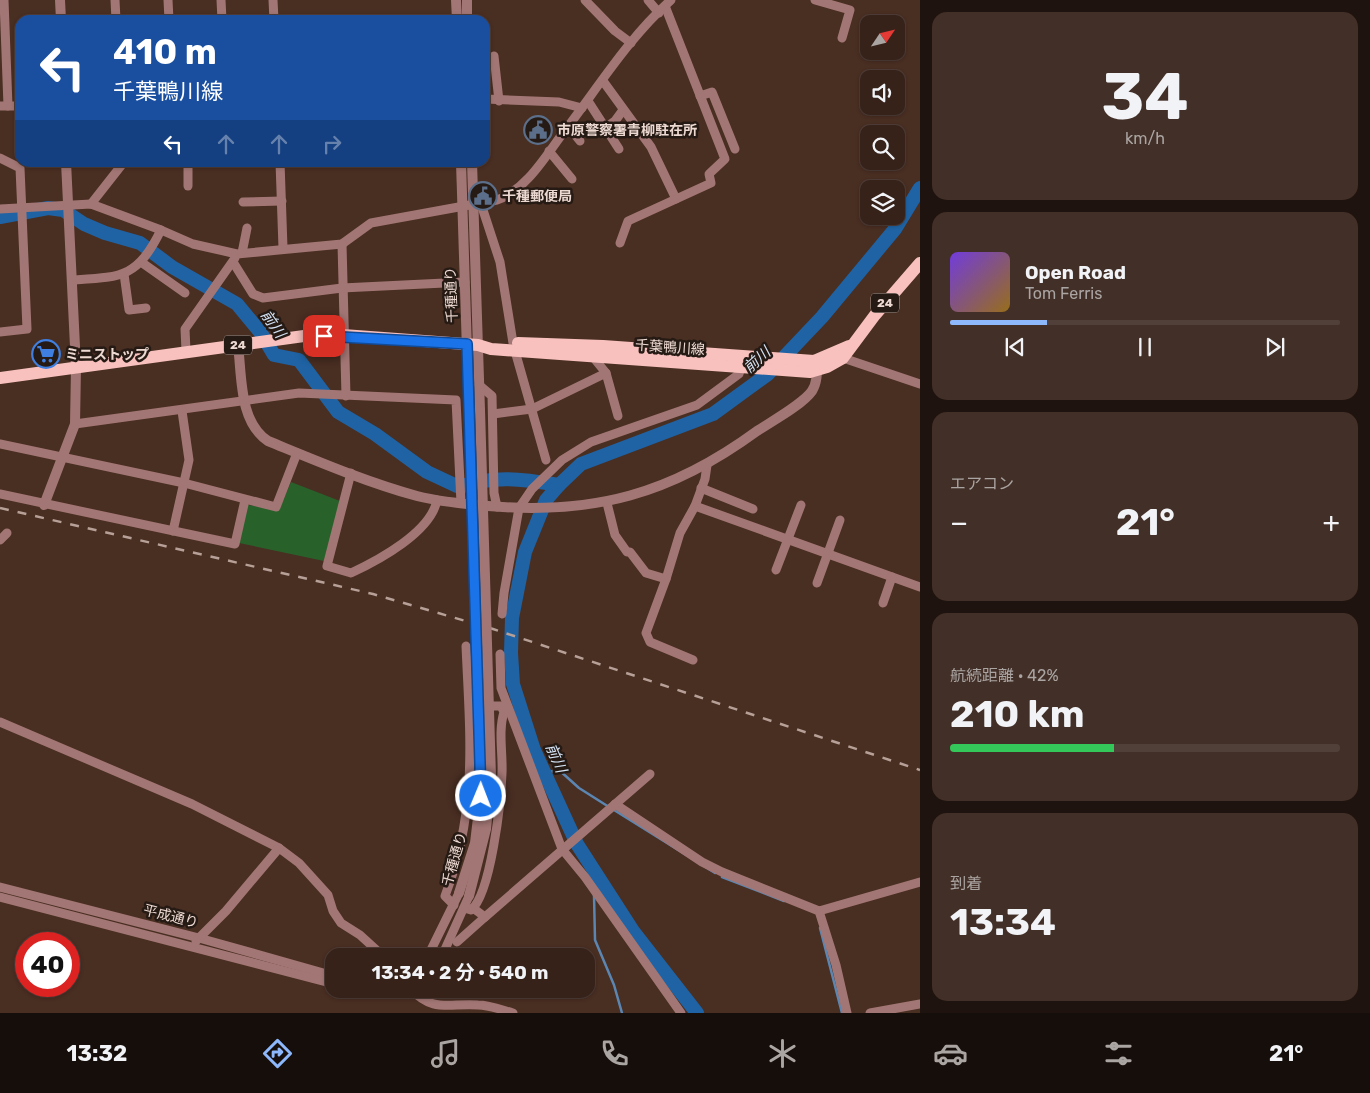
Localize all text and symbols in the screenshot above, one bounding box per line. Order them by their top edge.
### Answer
north arrow [860,15,905,60]
map controls [860,15,905,225]
text: 410 m [113,31,217,73]
icon: left [30,35,95,100]
text: 34 [1101,58,1189,135]
button: sound [860,70,905,115]
text: 千葉鴨川線 [113,78,223,105]
public building icon: 市原警察署青柳駐在所 [523,115,553,145]
place label: 市原警察署青柳駐在所 [557,122,697,139]
button: search [860,125,905,170]
text: km/h [1125,129,1165,148]
icon: left [159,130,187,158]
icon: ahead [212,130,240,158]
icon: ahead [265,130,293,158]
icon: right [318,130,346,158]
button: layers [860,180,905,225]
public building icon: 千種郵便局 [468,181,498,211]
place label: 千種郵便局 [502,188,572,205]
text: Open Road [1025,261,1126,284]
street label: 千種通り [442,267,461,323]
text: Tom Ferris [1025,284,1102,303]
road number: 24 [871,294,899,312]
water label: 前川 [257,307,290,343]
pin [303,315,345,357]
icon: arrive [310,322,338,350]
icon: previous [1001,333,1029,361]
icon: pause [1131,333,1159,361]
icon: next [1261,333,1289,361]
road number: 24 [224,336,252,354]
street label: 千葉鴨川線 [634,337,705,358]
supermarket icon: ミニストップ [31,339,61,369]
water label: 前川 [740,342,776,377]
place label: ミニストップ [65,346,149,363]
text: エアコン [950,474,1014,493]
text: 21° [1116,499,1175,545]
text: − [950,506,968,539]
text: + [1323,506,1340,539]
text: 航続距離 · 42% [950,666,1059,685]
text: 210 km [950,691,1085,737]
water label: 前川 [542,741,571,777]
position arrow [454,769,506,821]
street label: 千種通り [439,830,470,888]
text: 到着 [950,874,982,893]
text: 13:34 [950,899,1056,945]
street label: 平成通り [142,901,200,932]
speed limit sign: 40 [15,932,80,997]
text: 13:34 · 2 分 · 540 m [372,961,548,984]
icon: directions [260,1036,295,1071]
icon: music [428,1036,463,1071]
icon: phone [597,1036,632,1071]
icon: climate [765,1036,800,1071]
icon: car [933,1036,968,1071]
icon: filters [1101,1036,1136,1071]
text: 13:32 [67,1040,127,1067]
text: 21° [1269,1040,1303,1067]

